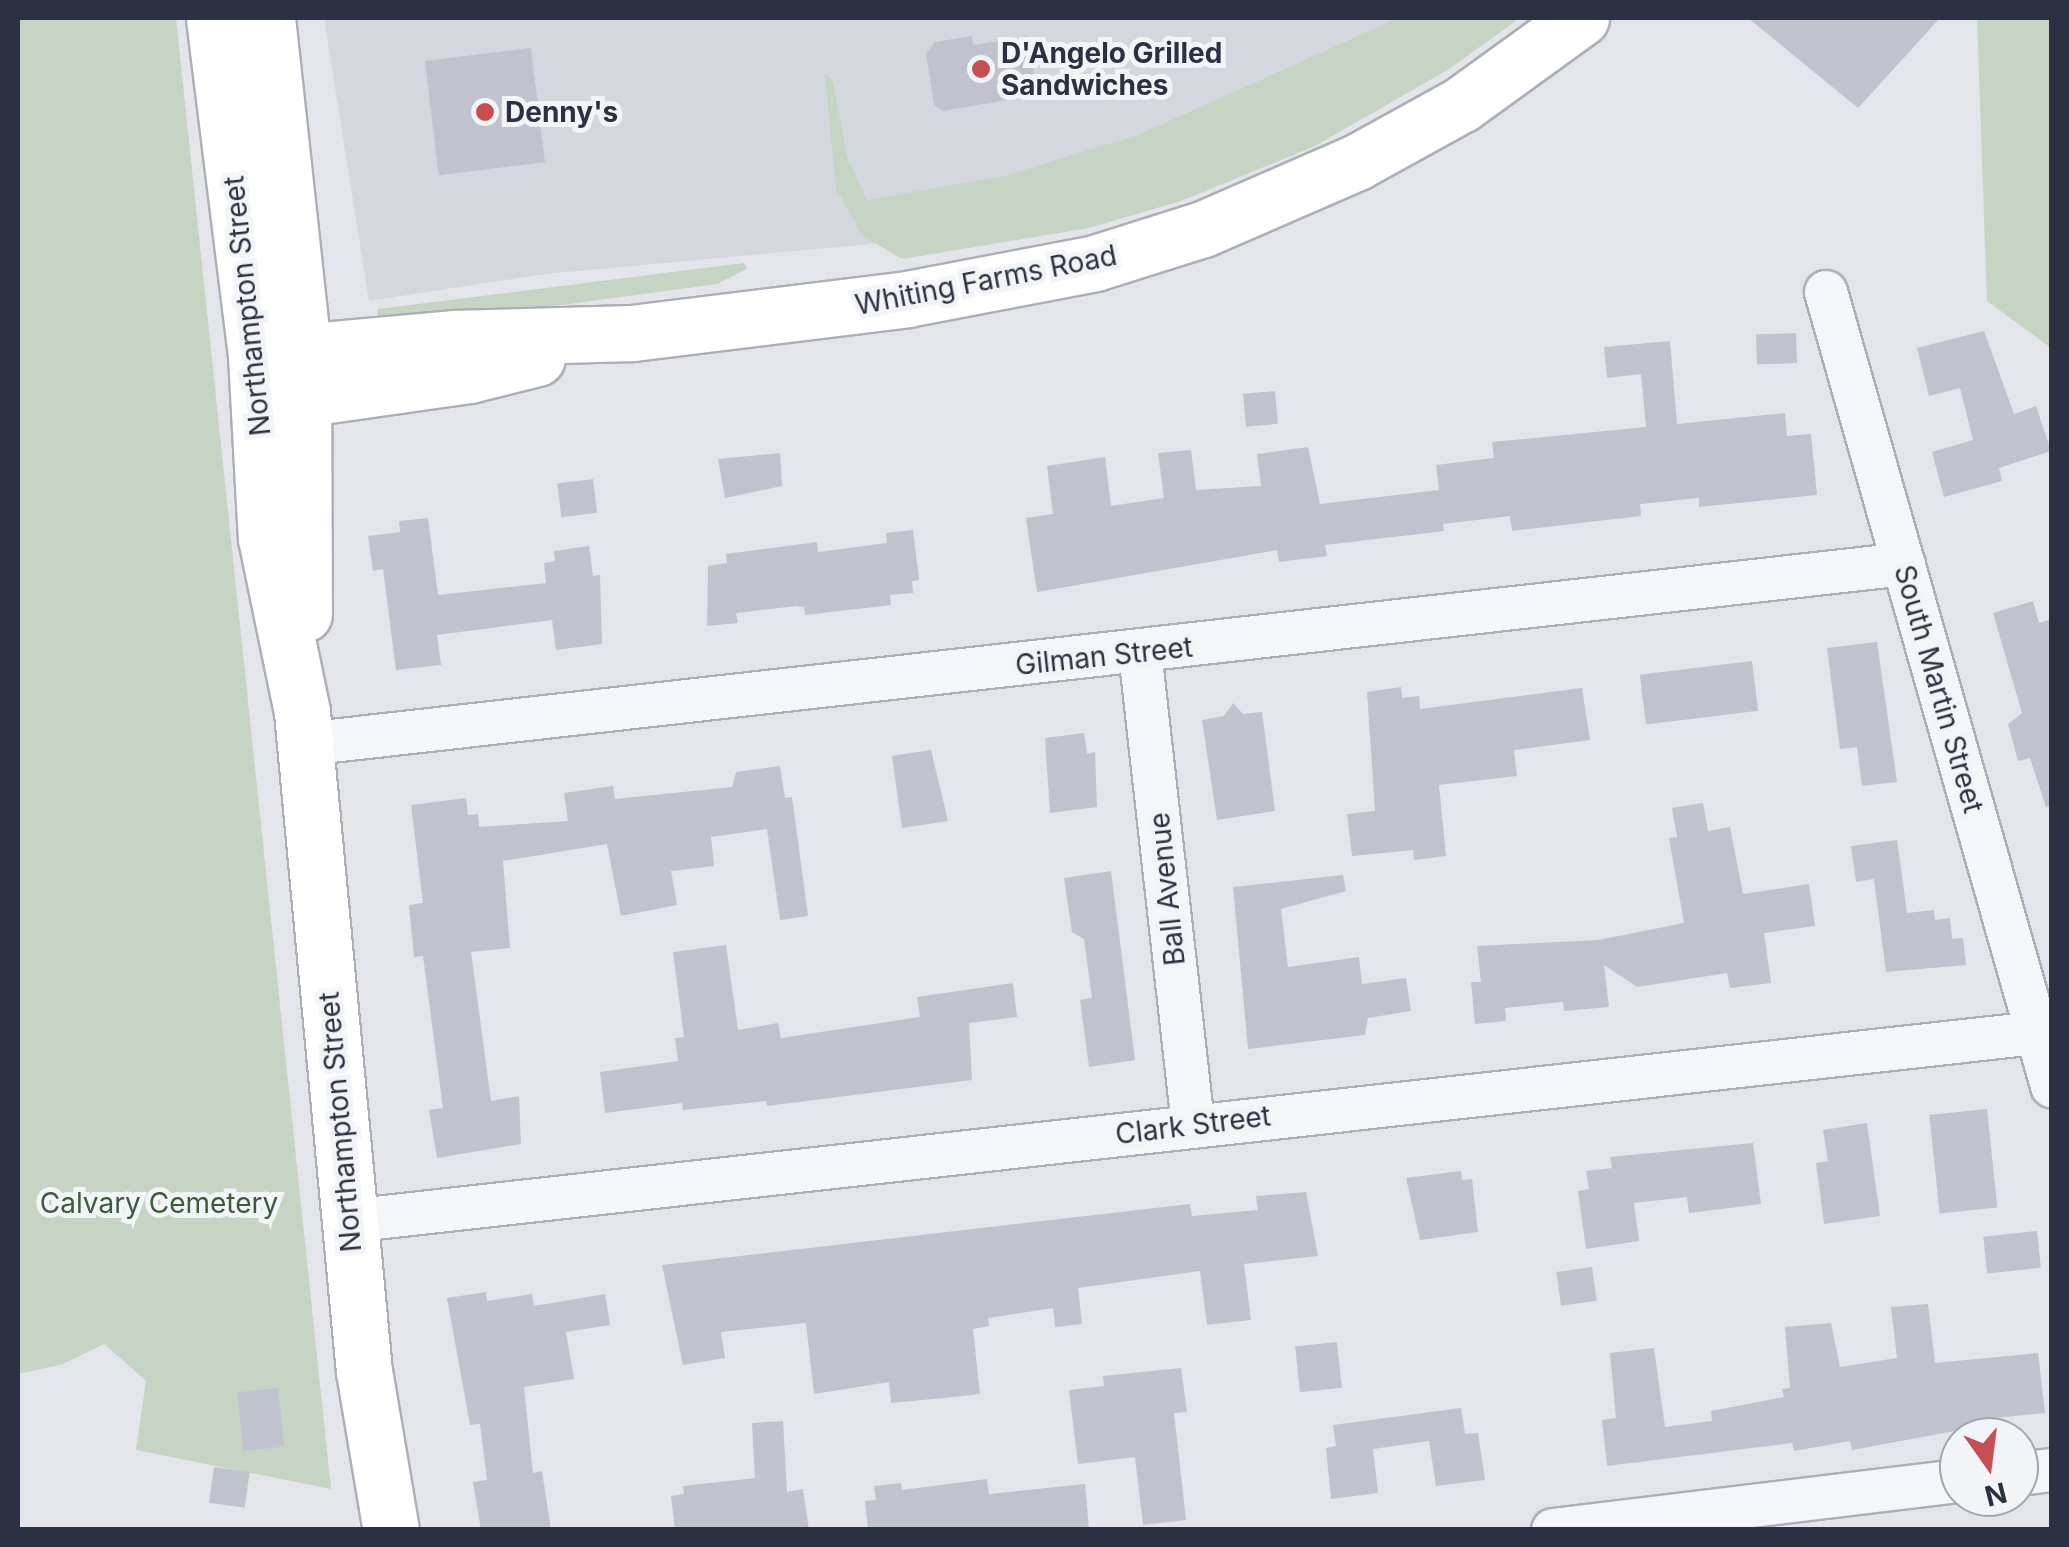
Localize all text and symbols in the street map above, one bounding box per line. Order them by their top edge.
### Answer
place label: D'Angelo Grilled Sandwiches [1001,36,1222,102]
marker: D'Angelo Grilled Sandwiches [970,58,992,80]
place label: Denny's [505,95,618,129]
marker: Denny's [474,101,496,123]
street label: Northampton Street [217,174,277,438]
street label: Whiting Farms Road [852,238,1120,322]
street label: South Martin Street [1888,561,1990,817]
street label: Gilman Street [1014,630,1194,682]
street label: Ball Avenue [1142,811,1192,967]
street label: Northampton Street [312,990,368,1254]
street label: Clark Street [1113,1099,1273,1151]
park label: Calvary Cemetery [40,1186,278,1220]
north arrow [1939,1417,2039,1517]
text: N [1981,1475,2010,1513]

